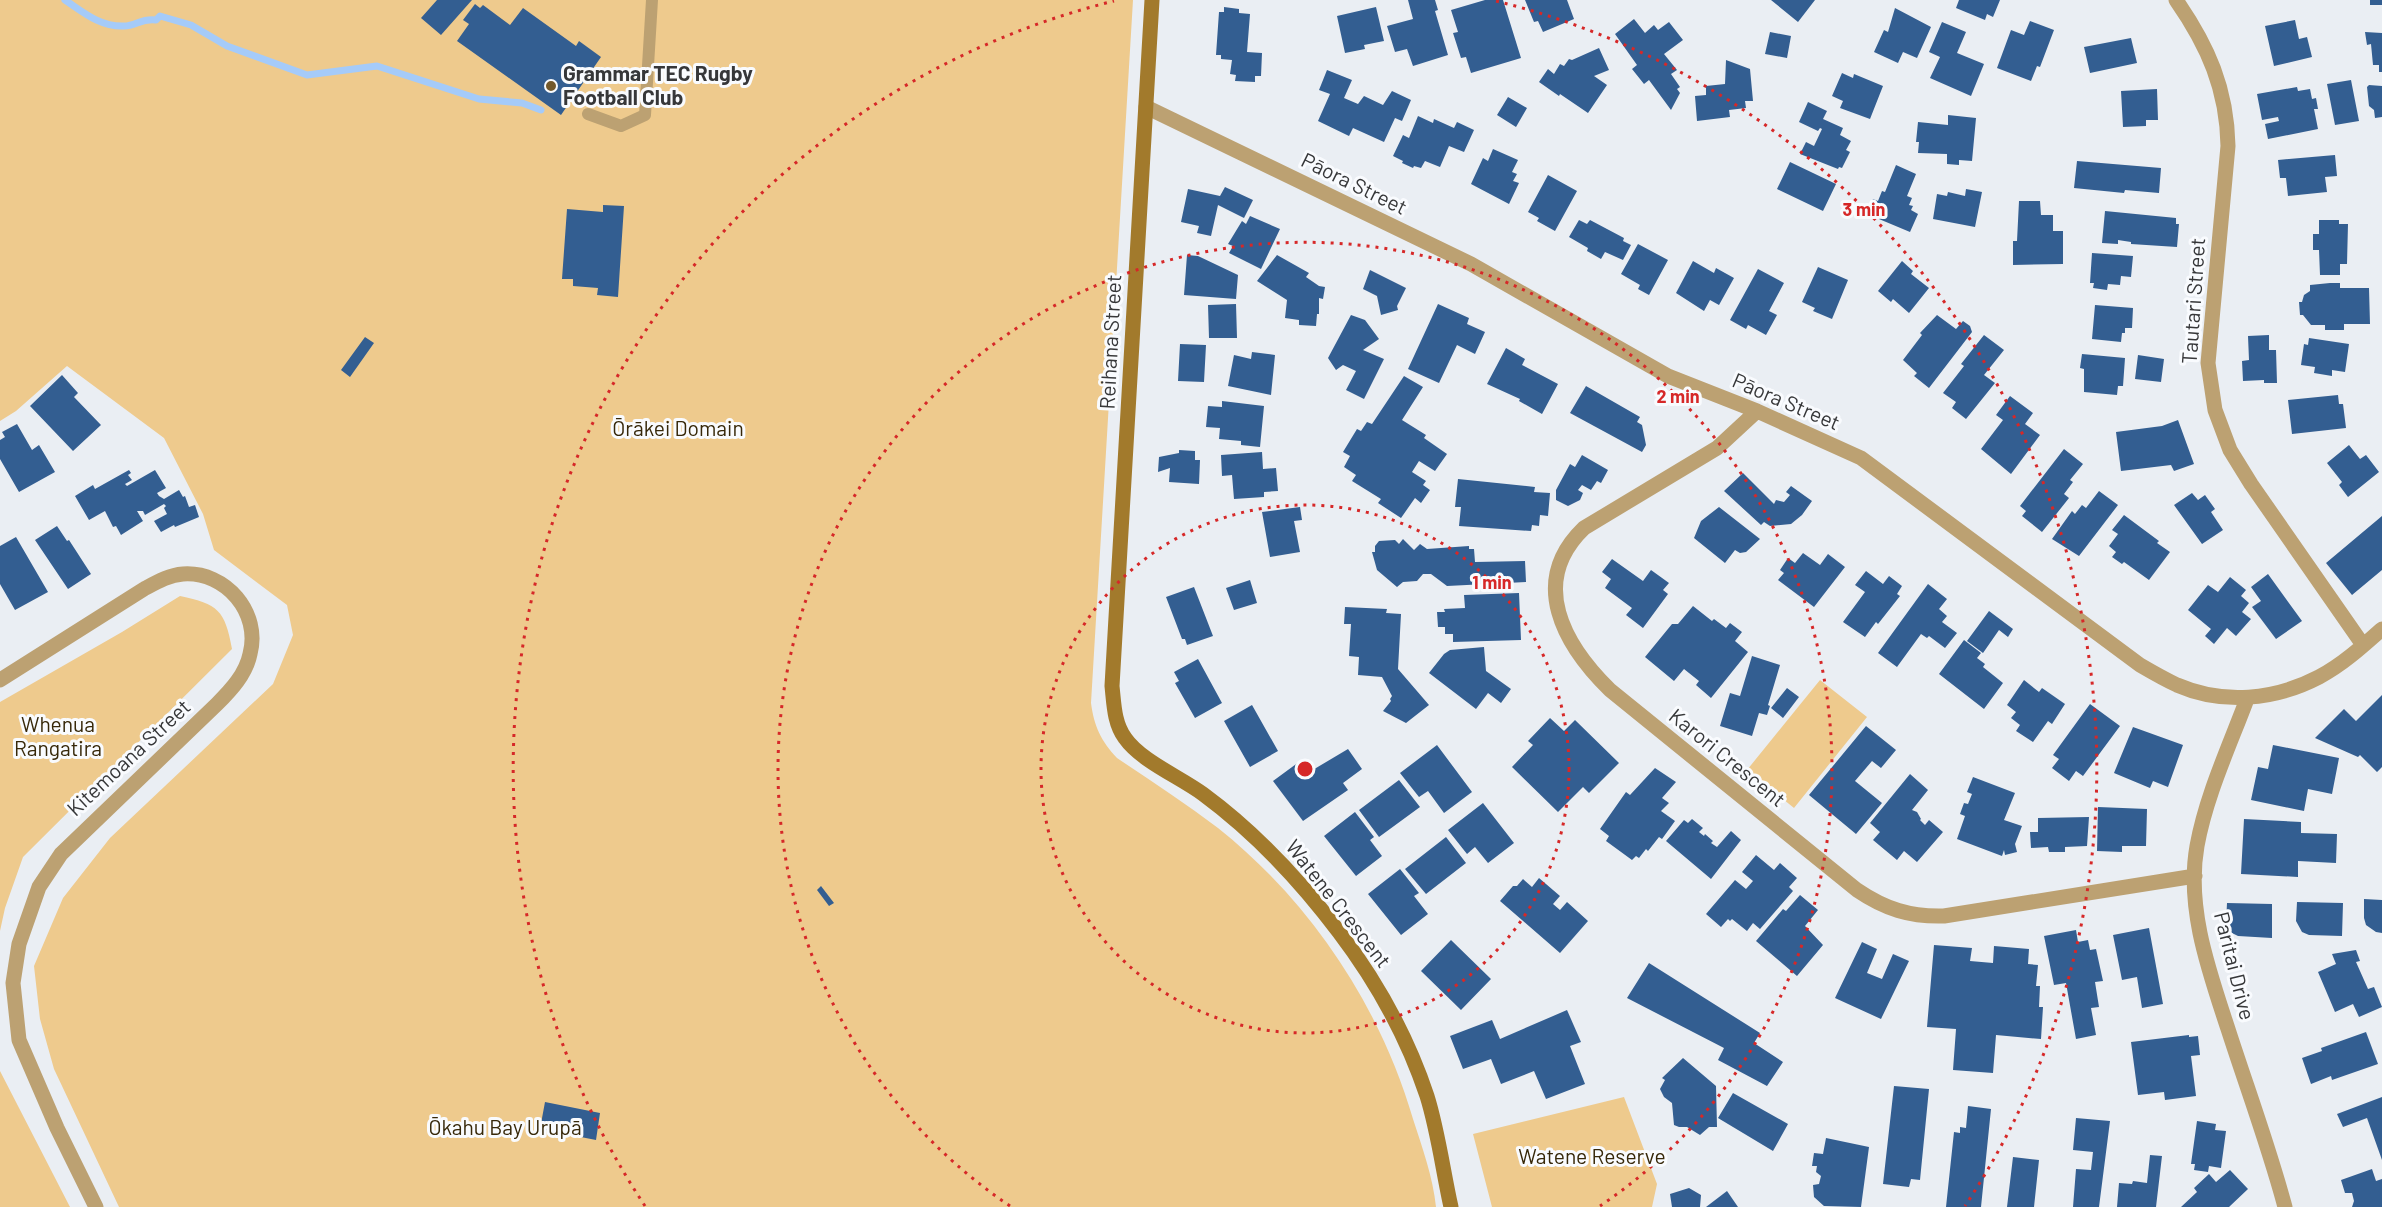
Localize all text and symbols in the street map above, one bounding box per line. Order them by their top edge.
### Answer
place label: Grammar TEC Rugby Football Club [563,60,753,109]
marker: Grammar TEC Rugby Football Club [544,79,558,93]
street label: Pāora Street [1298,146,1411,219]
text: 3 min [1843,198,1885,220]
street label: Tautari Street [2176,237,2209,365]
street label: Reihana Street [1093,274,1126,410]
street label: Pāora Street [1729,367,1844,434]
text: 2 min [1656,385,1700,407]
park label: Ōrākei Domain [612,415,744,440]
text: 1 min [1472,571,1512,593]
street label: Kitemoana Street [61,693,195,820]
street label: Karori Crescent [1665,702,1791,811]
park label: Whenua Rangatira [14,711,102,760]
centre of rings [1295,759,1315,779]
street label: Watene Crescent [1281,834,1397,972]
street label: Paritai Drive [2210,909,2261,1022]
park label: Ōkahu Bay Urupā [428,1114,582,1139]
park label: Watene Reserve [1518,1143,1666,1168]

